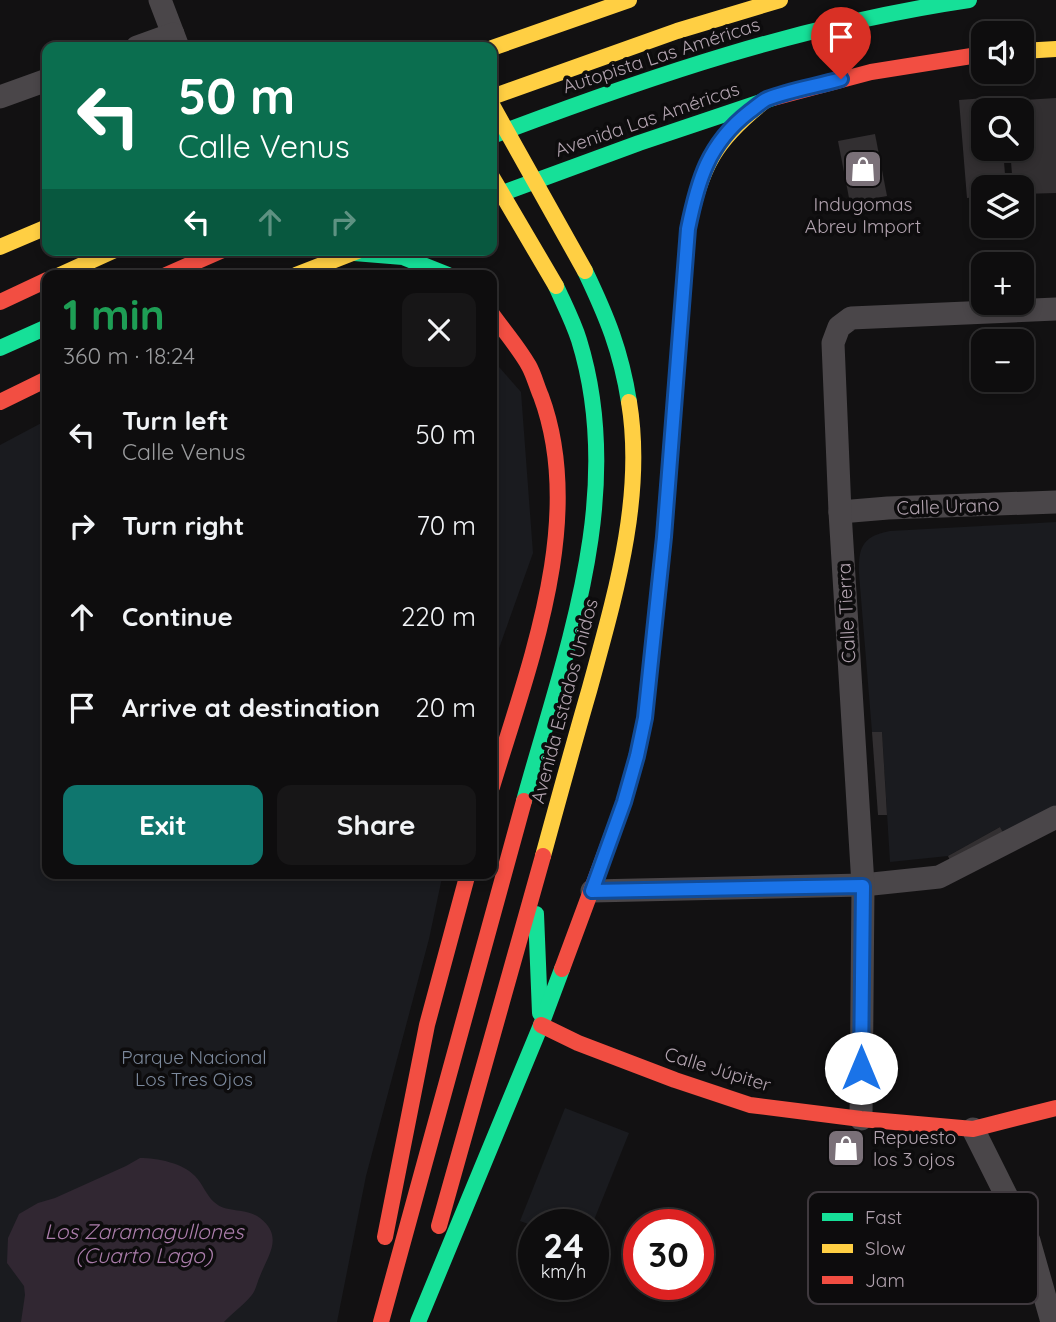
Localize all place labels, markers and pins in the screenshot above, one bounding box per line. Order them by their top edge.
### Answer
pin [811,7,871,79]
shop icon: Indugomas Abreu Import [842,148,884,190]
place label: Indugomas Abreu Import [805,192,921,238]
place label: Repuesto los 3 ojos [873,1125,956,1171]
shop icon: Repuesto los 3 ojos [825,1127,867,1169]

